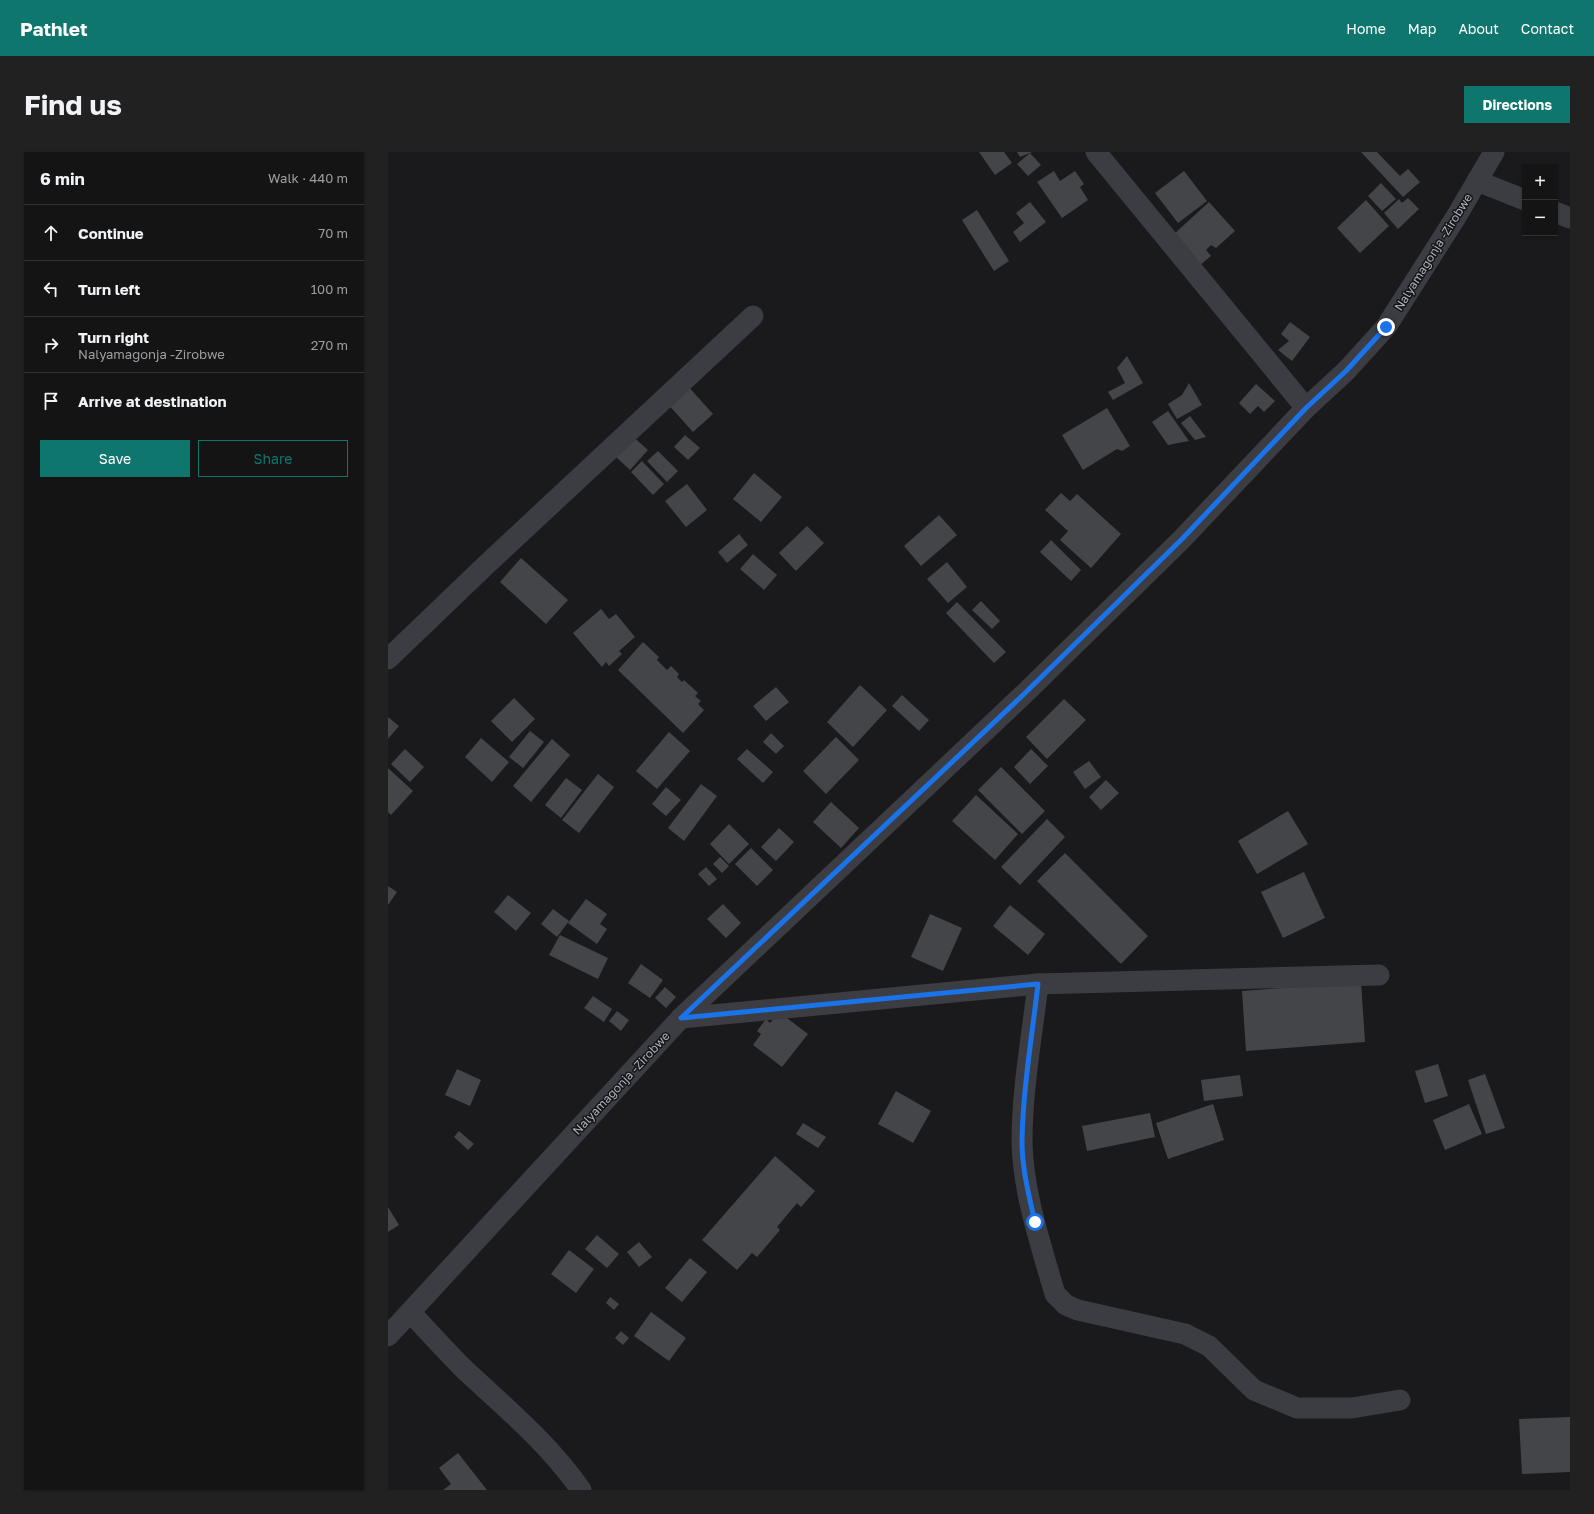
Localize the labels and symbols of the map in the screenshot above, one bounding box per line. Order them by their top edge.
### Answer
street label: Nalyamagonja -Zirobwe [1391,191,1475,313]
route end [1377,318,1395,336]
street label: Nalyamagonja -Zirobwe [569,1028,673,1138]
route start [1026,1213,1044,1231]

